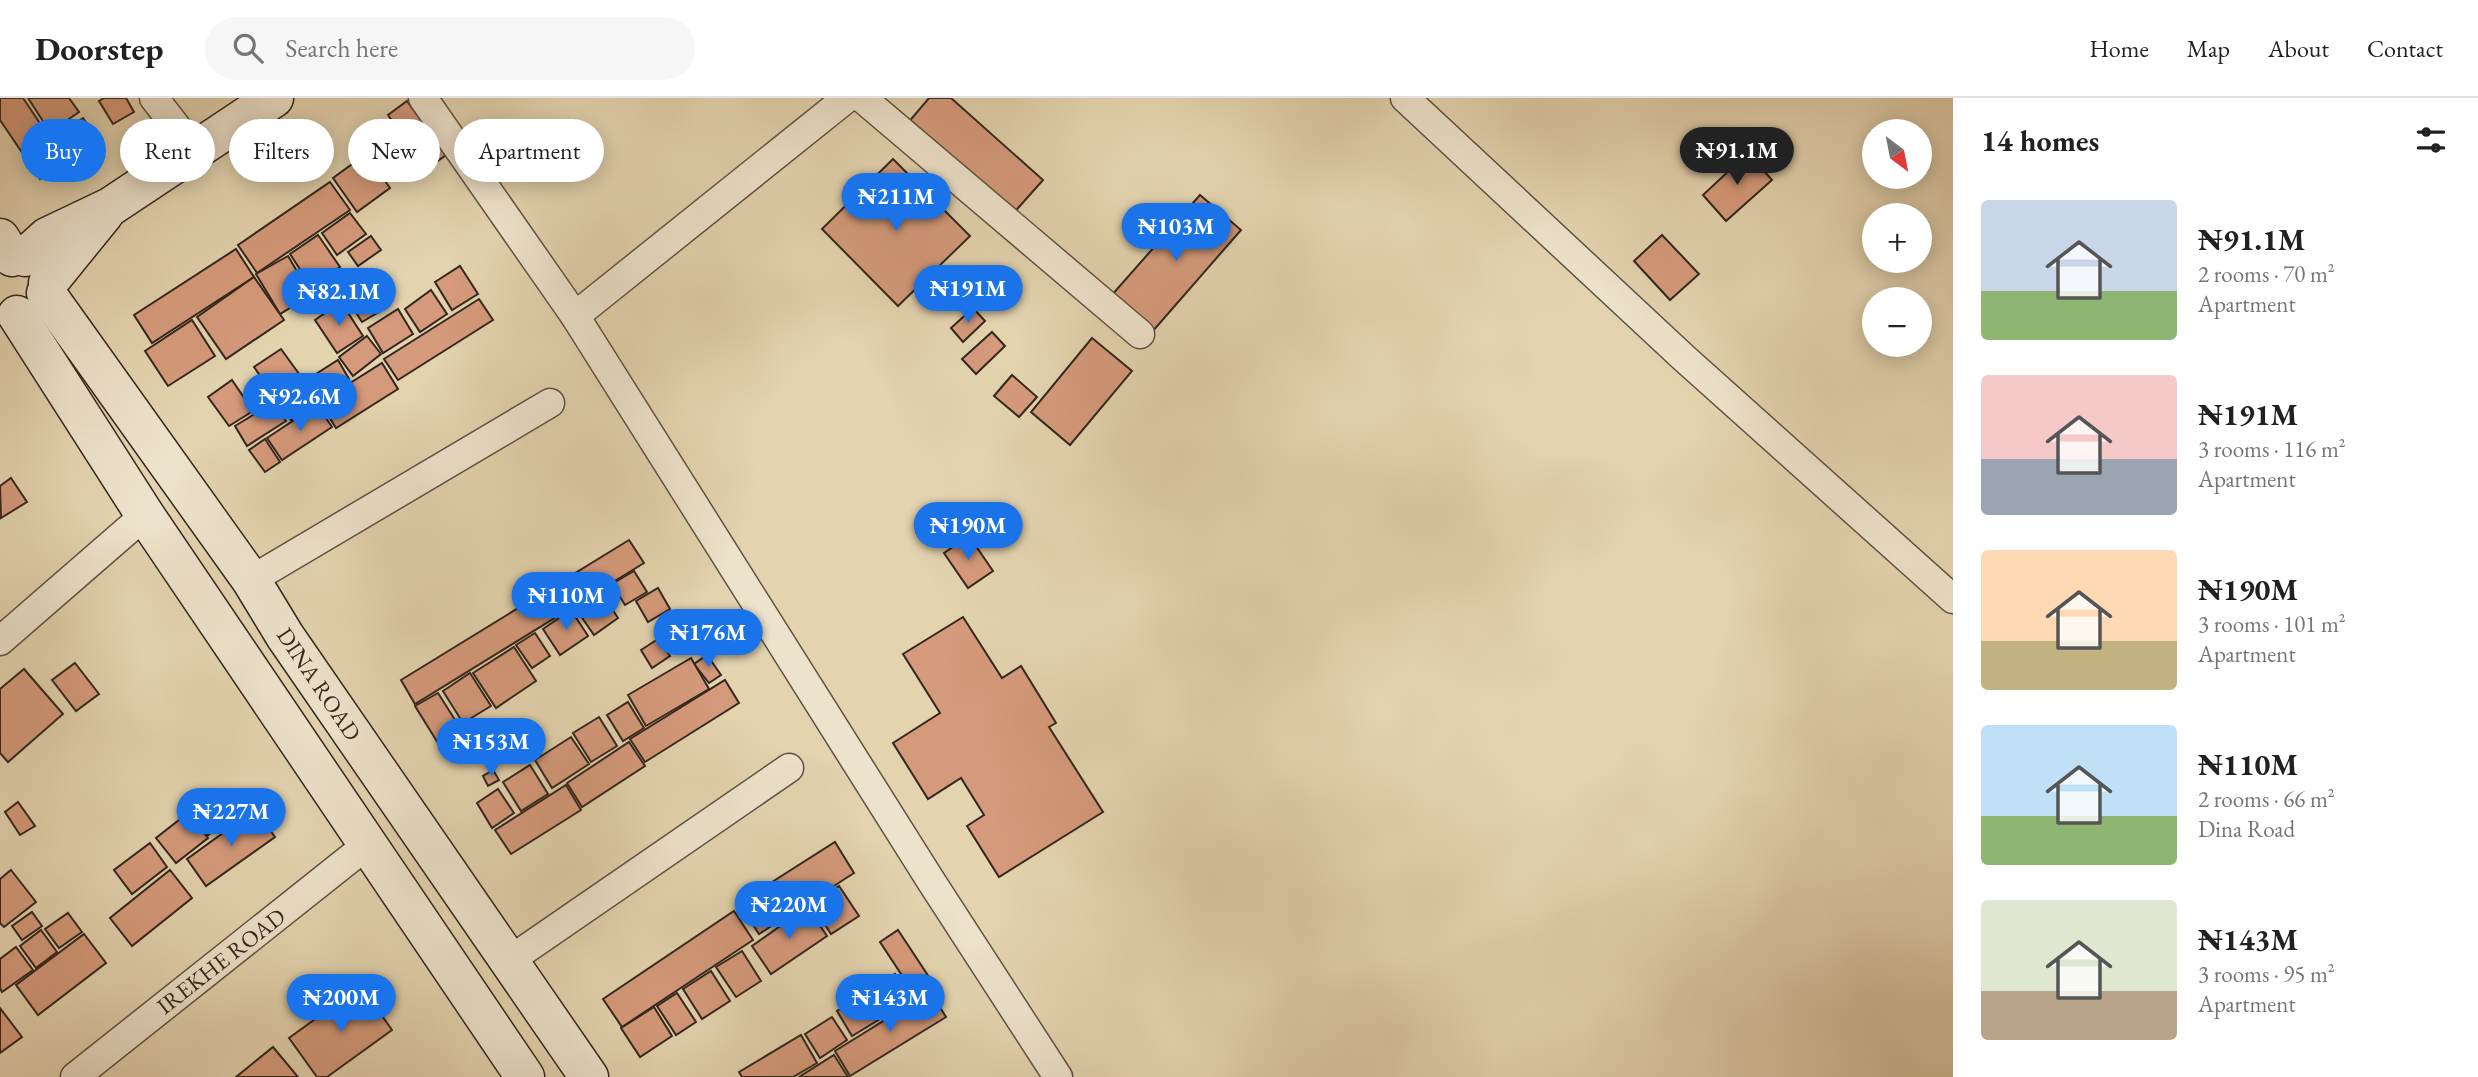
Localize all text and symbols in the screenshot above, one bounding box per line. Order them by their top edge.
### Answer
search box [205,17,695,80]
text: Doorstep [35,27,163,70]
icon: search [229,29,267,67]
text: Search here [285,31,398,65]
text: Home [2089,33,2149,64]
text: Map [2187,33,2230,64]
text: About [2268,33,2329,64]
text: Contact [2367,33,2443,64]
chip: Buy [21,119,106,182]
chip: Rent [120,119,215,182]
chip: Filters [229,119,334,182]
chip: New [348,119,440,182]
chip: Apartment [454,119,604,182]
north arrow [1862,119,1932,189]
map controls [1862,119,1932,357]
text: 14 homes [1981,121,2099,160]
icon: filters [2412,121,2450,159]
pin: ₦91.1M [1680,127,1794,187]
text: ₦91.1M [1696,135,1778,165]
pin: ₦211M [847,174,945,233]
text: ₦211M [858,181,934,211]
button: + [1862,203,1932,273]
pin: ₦103M [1127,204,1225,263]
text: ₦103M [1138,211,1214,241]
text: ₦91.1M [2198,220,2305,259]
icon: home [2037,228,2121,312]
text: 2 rooms · 70 m² [2198,259,2335,289]
pin: ₦191M [919,266,1017,325]
pin: ₦82.1M [282,268,396,328]
text: ₦191M [930,273,1006,303]
text: ₦82.1M [298,276,380,306]
button: − [1862,287,1932,357]
text: Apartment [2198,289,2296,319]
pin: ₦92.6M [243,374,357,433]
text: ₦92.6M [259,381,341,411]
text: ₦191M [2198,395,2298,434]
icon: home [2037,403,2121,487]
text: 3 rooms · 116 m² [2198,434,2346,464]
text: Apartment [2198,464,2296,494]
pin: ₦190M [919,503,1017,562]
text: ₦190M [930,510,1006,540]
text: ₦190M [2198,570,2298,609]
pin: ₦110M [517,573,615,632]
icon: home [2037,578,2121,662]
text: ₦110M [528,580,604,610]
text: 3 rooms · 101 m² [2198,609,2346,639]
pin: ₦176M [659,610,757,669]
text: ₦176M [670,617,746,647]
street label: DINA ROAD [270,622,368,746]
text: Apartment [2198,639,2296,669]
pin: ₦153M [442,718,540,778]
text: ₦153M [453,726,529,756]
text: ₦110M [2198,745,2298,784]
icon: home [2037,753,2121,837]
text: 2 rooms · 66 m² [2198,784,2335,814]
pin: ₦227M [182,788,280,848]
text: ₦227M [193,796,269,826]
text: Dina Road [2198,814,2295,844]
pin: ₦220M [740,882,838,941]
text: ₦220M [751,889,827,919]
street label: IREKHE ROAD [150,901,292,1021]
text: ₦143M [2198,920,2298,959]
icon: home [2037,928,2121,1012]
text: 3 rooms · 95 m² [2198,959,2335,989]
pin: ₦200M [292,974,390,1034]
pin: ₦143M [841,974,939,1034]
text: ₦200M [303,982,379,1012]
text: ₦143M [852,982,928,1012]
text: Apartment [2198,989,2296,1019]

